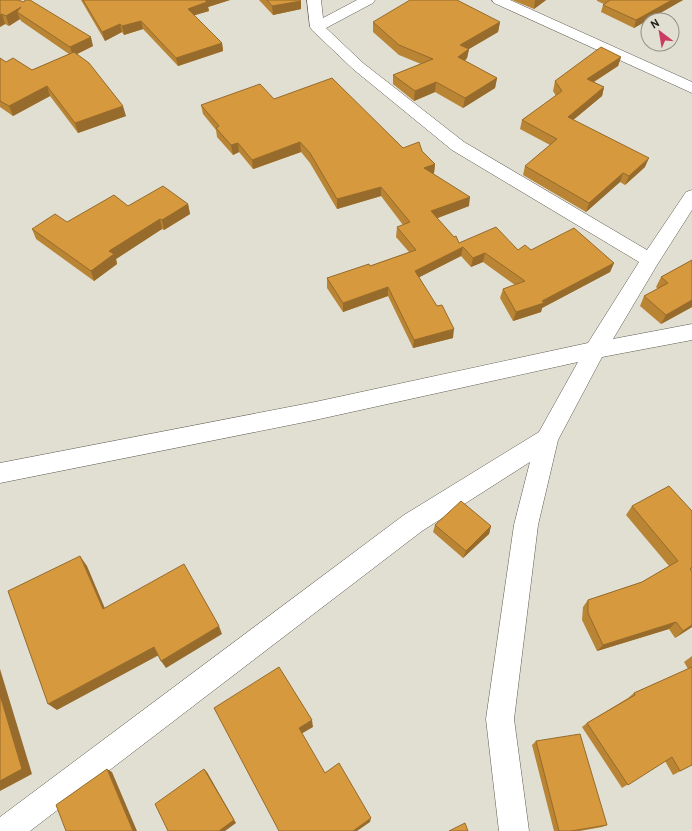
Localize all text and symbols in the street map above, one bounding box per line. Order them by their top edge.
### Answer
north arrow [640,12,680,52]
text: N [648,16,662,32]

